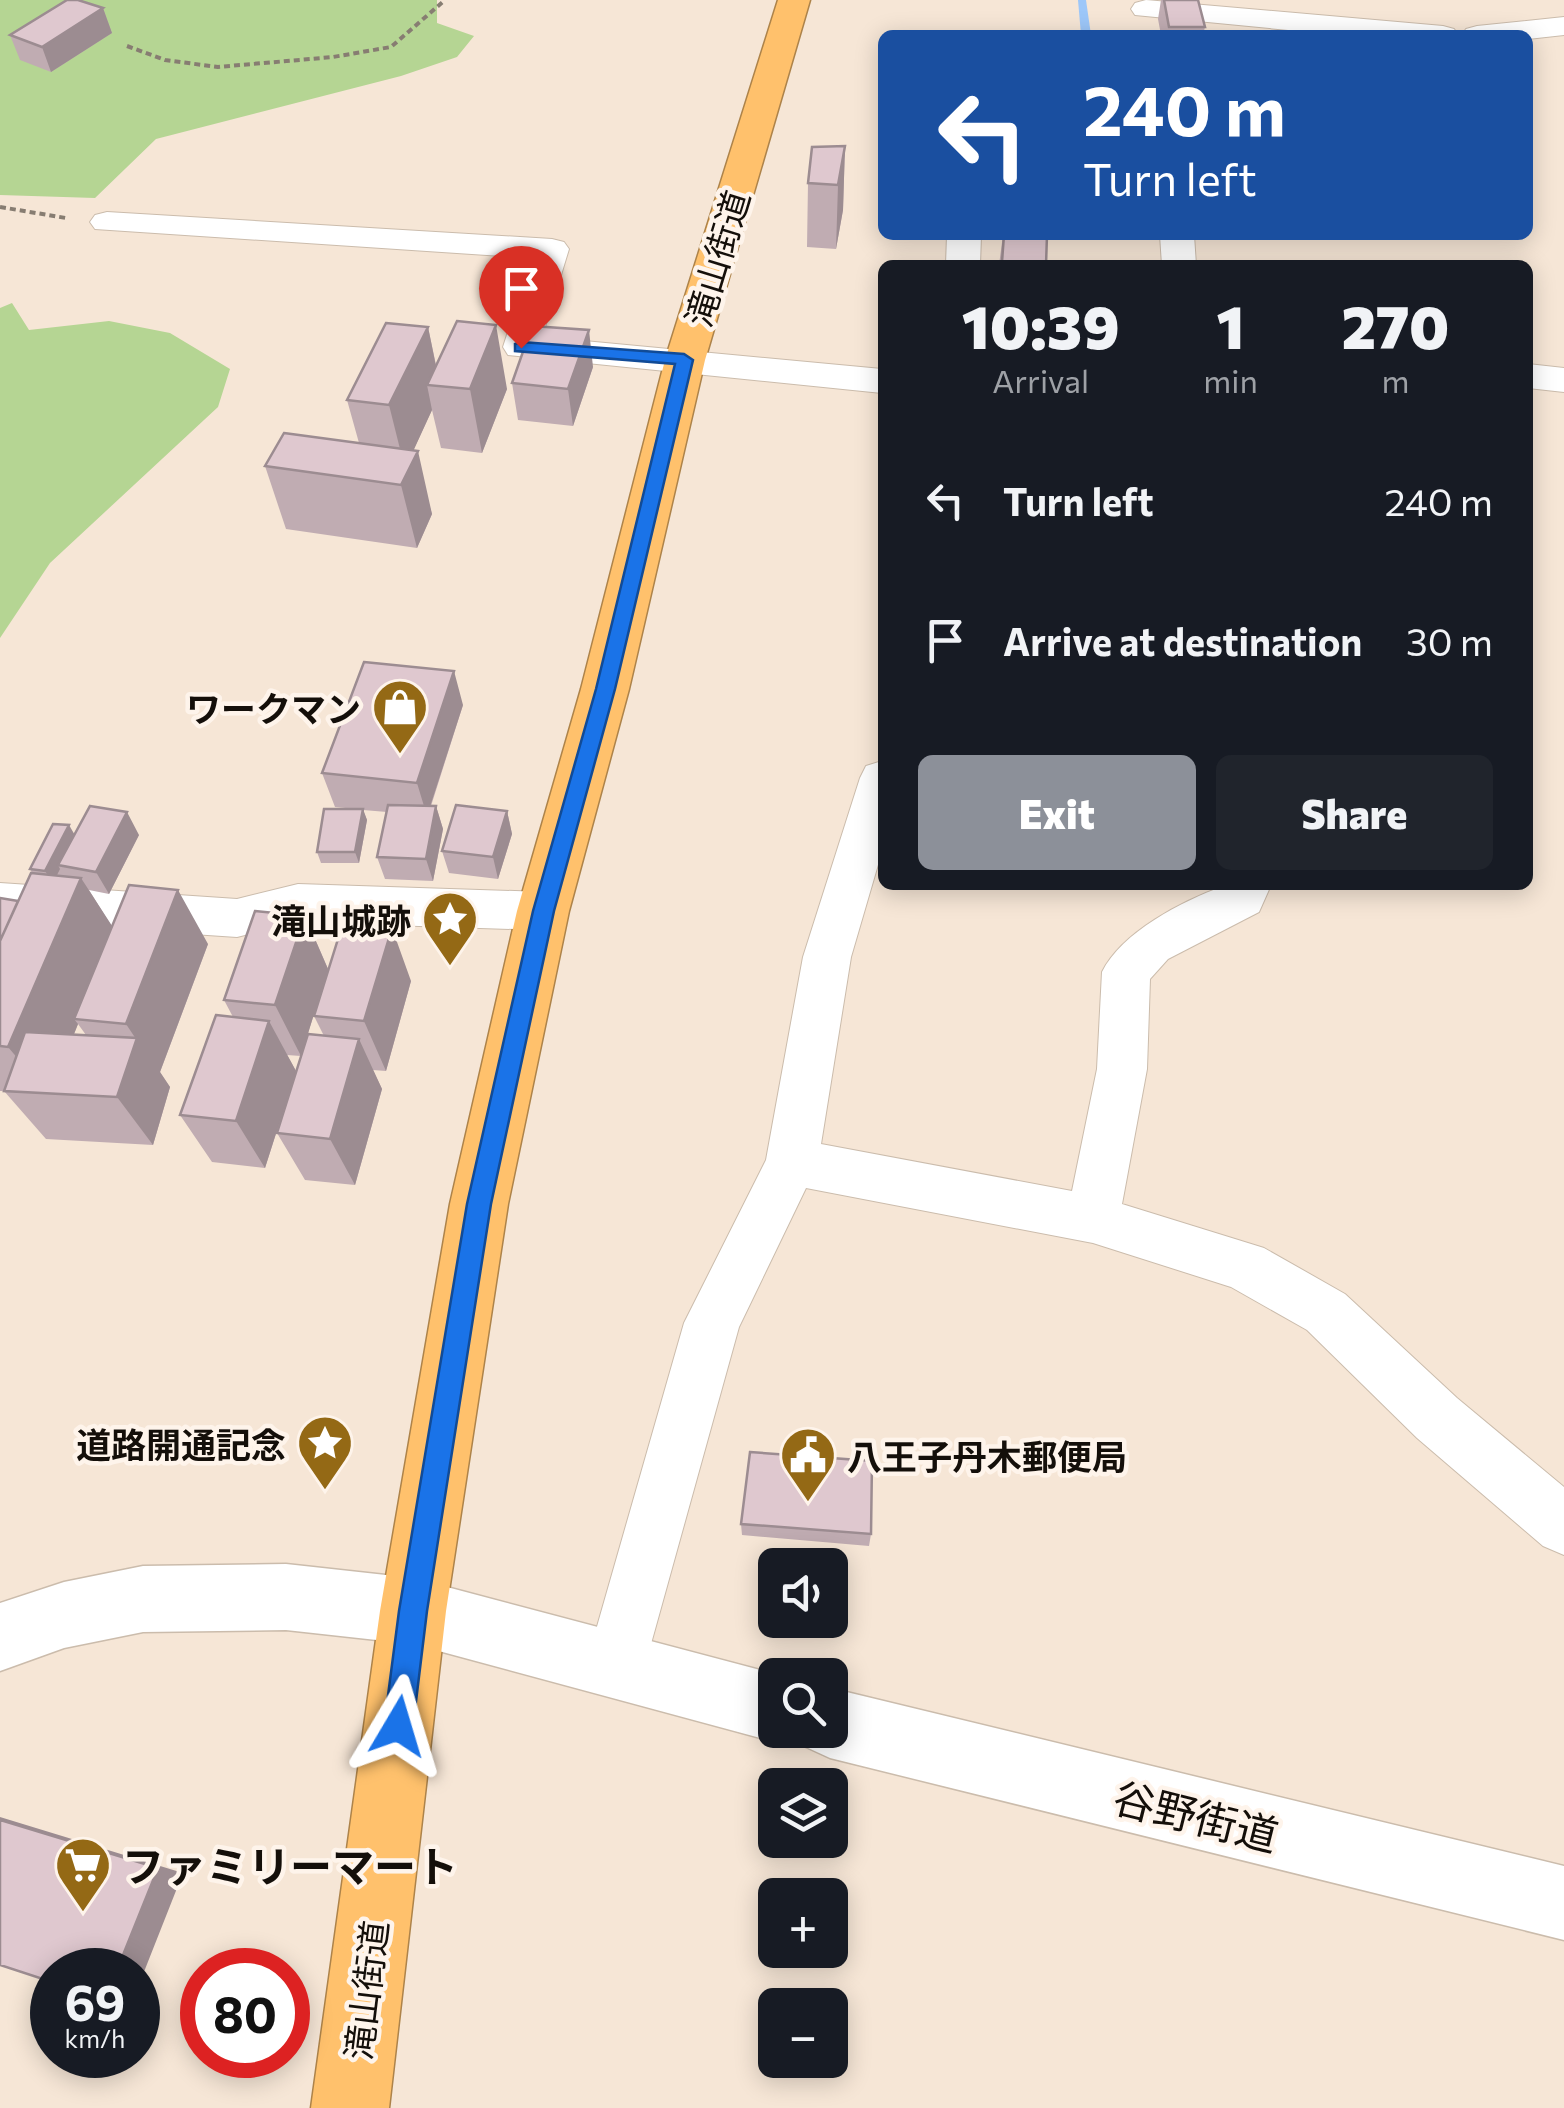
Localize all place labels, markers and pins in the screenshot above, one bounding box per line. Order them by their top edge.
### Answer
pin [479,246,564,349]
shop icon: ワークマン [370,677,430,756]
place label: ワークマン [186,686,361,729]
place icon: 滝山城跡 [420,889,480,968]
place label: 滝山城跡 [271,898,411,941]
place icon: 道路開通記念 [295,1413,355,1492]
place label: 道路開通記念 [76,1422,286,1465]
public building icon: 八王子丹木郵便局 [778,1425,838,1504]
place label: 八王子丹木郵便局 [847,1434,1127,1477]
supermarket icon: ファミリーマート [53,1835,113,1914]
place label: ファミリーマート [122,1839,458,1891]

